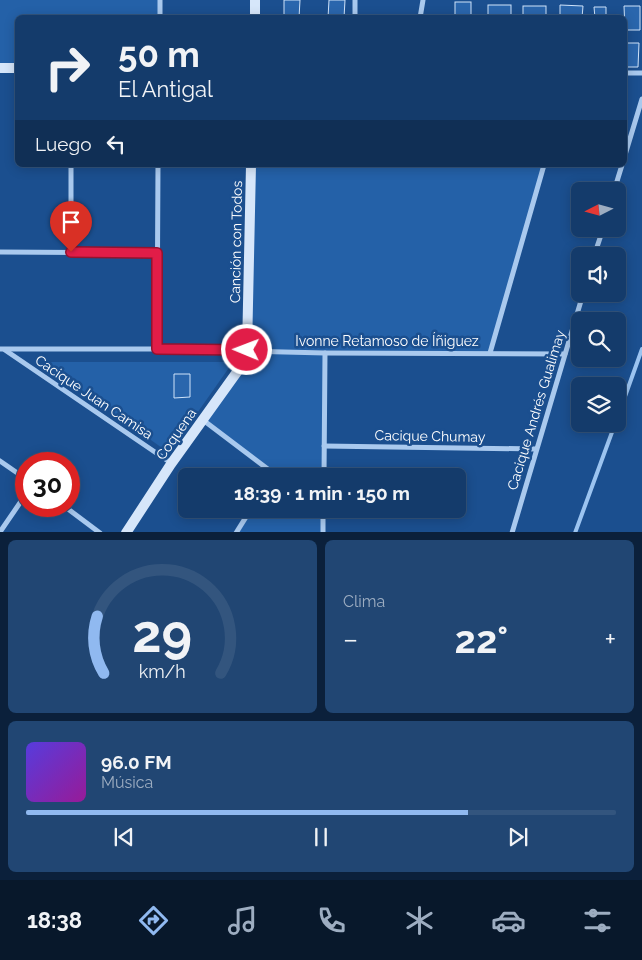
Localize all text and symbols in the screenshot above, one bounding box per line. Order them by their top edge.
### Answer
text: 50 m [118,34,200,75]
icon: right [35,35,100,100]
text: El Antigal [118,76,213,102]
icon: left [102,130,130,158]
text: Luego [35,133,92,155]
street label: Canción con Todos [227,180,245,303]
north arrow [571,182,626,238]
map controls [571,182,626,432]
pin [50,201,92,252]
icon: arrive [57,208,85,236]
button: sound [571,247,626,302]
button: search [571,312,626,367]
position arrow [220,323,272,375]
street label: Cacique Andrés Gualimay [504,328,568,492]
street label: Ivonne Retamoso de Íñiguez [295,332,479,349]
street label: Cacique Juan Camisa [32,352,156,442]
button: layers [571,377,626,432]
street label: Coquena [153,405,199,463]
street label: Cacique Chumay [375,427,486,445]
speed limit sign: 30 [15,452,80,517]
text: 18:39 · 1 min · 150 m [234,482,410,504]
text: Clima [343,592,385,611]
text: 29 [133,603,192,664]
text: 22° [455,617,508,662]
text: − [343,623,358,656]
text: + [604,623,616,656]
text: km/h [139,661,186,682]
text: 96.0 FM [101,751,172,773]
text: Música [101,773,153,792]
icon: previous [110,823,138,851]
icon: pause [307,823,335,851]
icon: next [504,823,532,851]
icon: directions [136,903,171,938]
icon: music [225,903,260,938]
icon: phone [314,903,349,938]
icon: climate [402,903,437,938]
icon: car [491,903,526,938]
icon: filters [580,903,615,938]
text: 18:38 [27,907,82,933]

